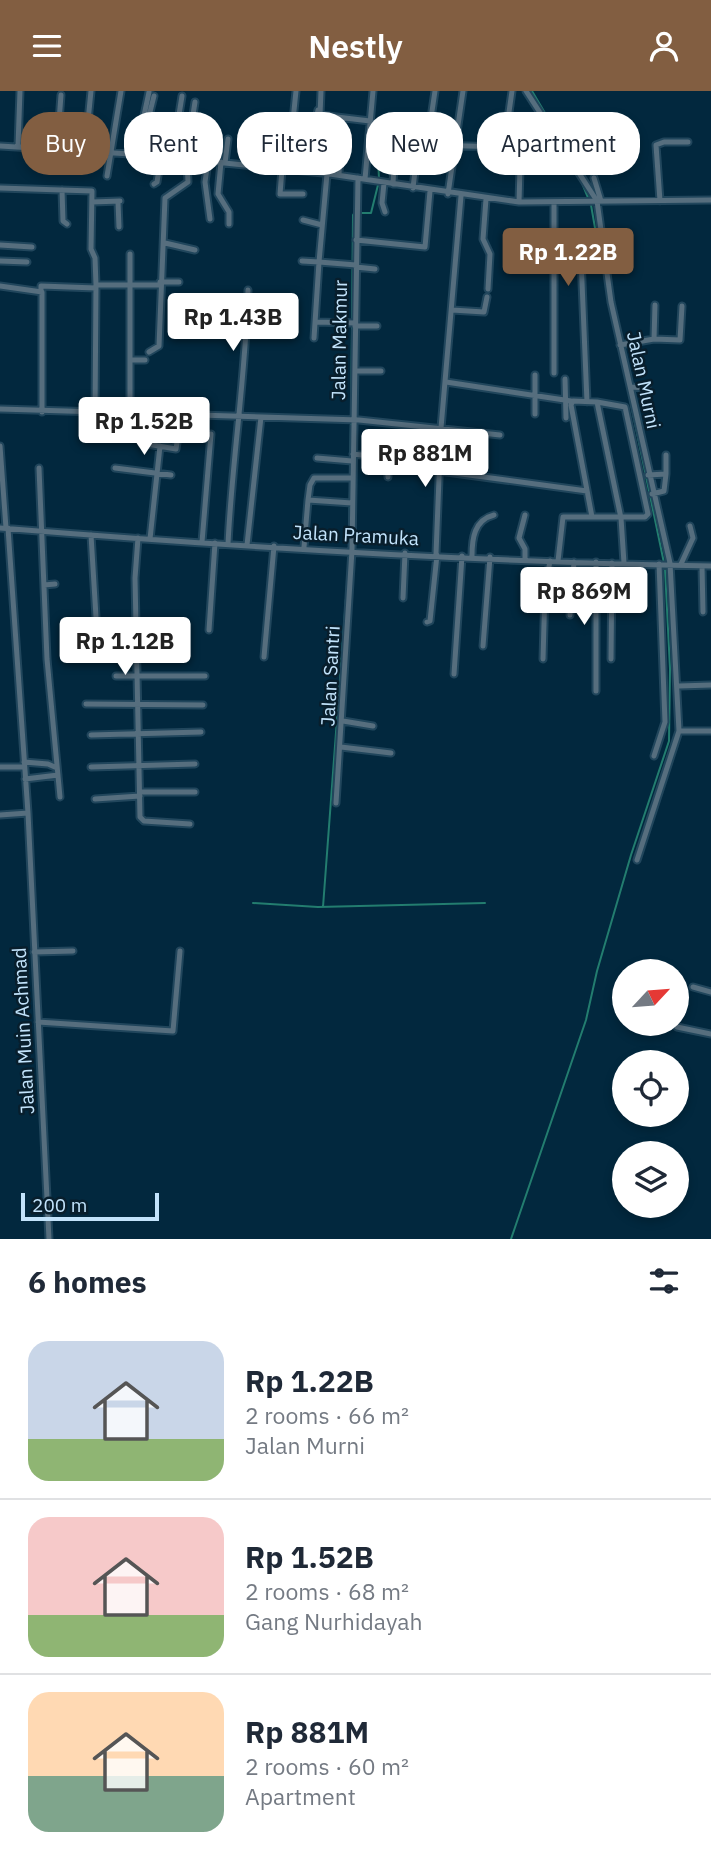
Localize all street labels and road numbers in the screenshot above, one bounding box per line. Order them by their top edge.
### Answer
street label: Jalan Makmur [326,280,352,400]
street label: Jalan Murni [622,329,666,431]
street label: Jalan Pramuka [292,520,420,550]
street label: Jalan Santri [315,625,345,727]
street label: Jalan Muin Achmad [7,947,39,1115]

